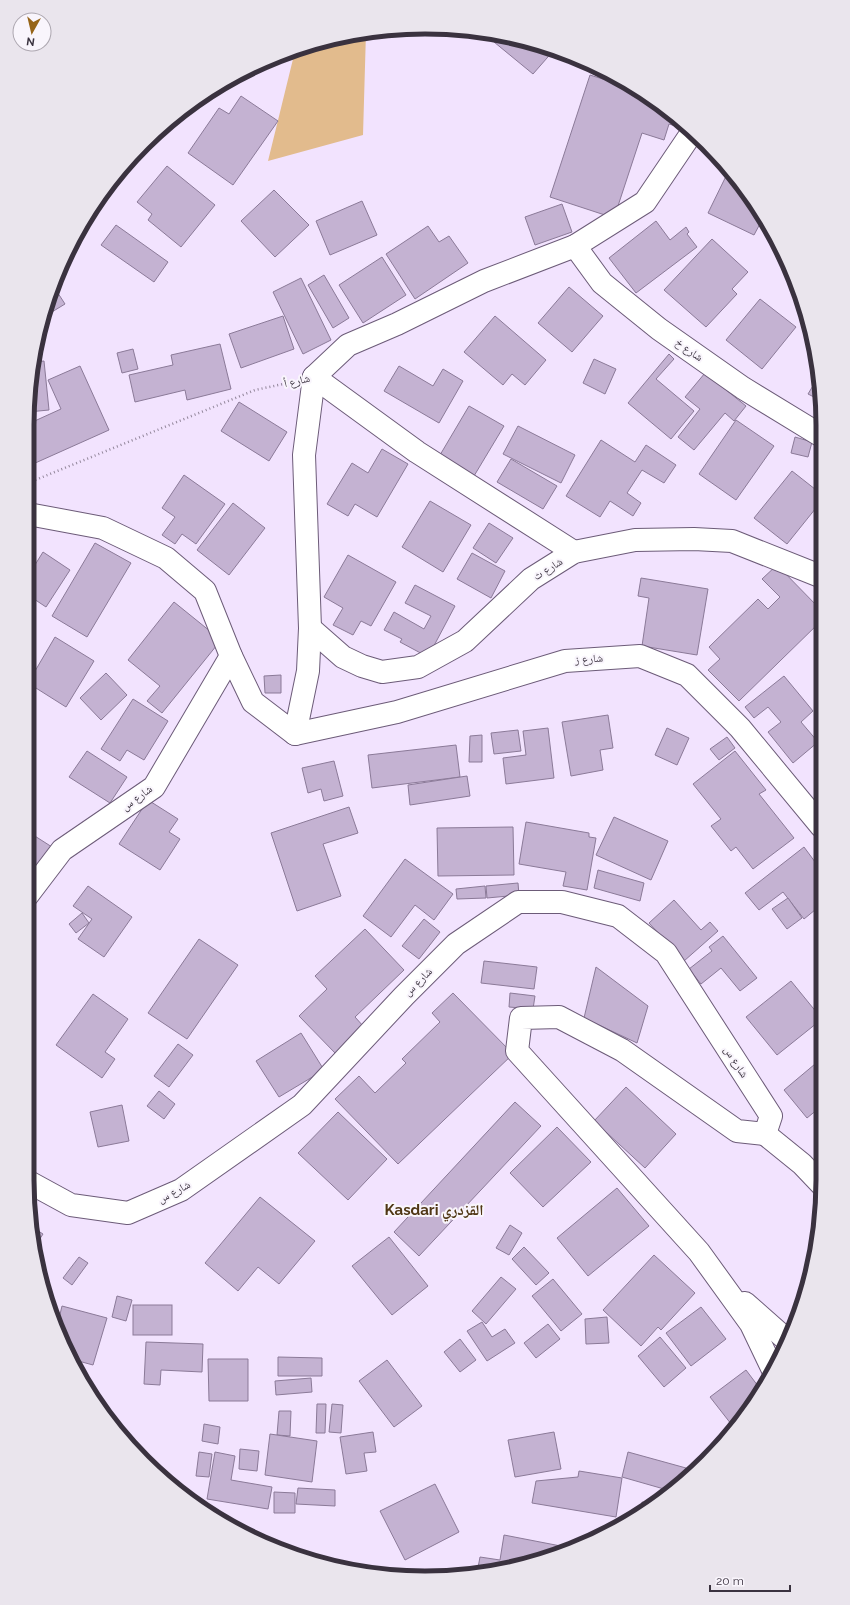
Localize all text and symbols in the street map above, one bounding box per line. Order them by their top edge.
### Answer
north arrow [12,12,52,52]
text: N [26,34,36,48]
street label: شارع خ [673,336,705,364]
street label: شارع أ [282,371,311,390]
street label: شارع ث [531,555,565,583]
street label: شارع ﺯ [574,652,603,667]
street label: شارع ﺱ [119,782,155,814]
street label: شارع ﺱ [401,965,435,999]
street label: شارع ﺱ [721,1044,751,1080]
street label: شارع ﺱ [156,1178,192,1206]
district label: Kasdari القزدري [385,1201,483,1222]
scale bar [710,1567,790,1593]
text: 20 m [716,1574,744,1588]

